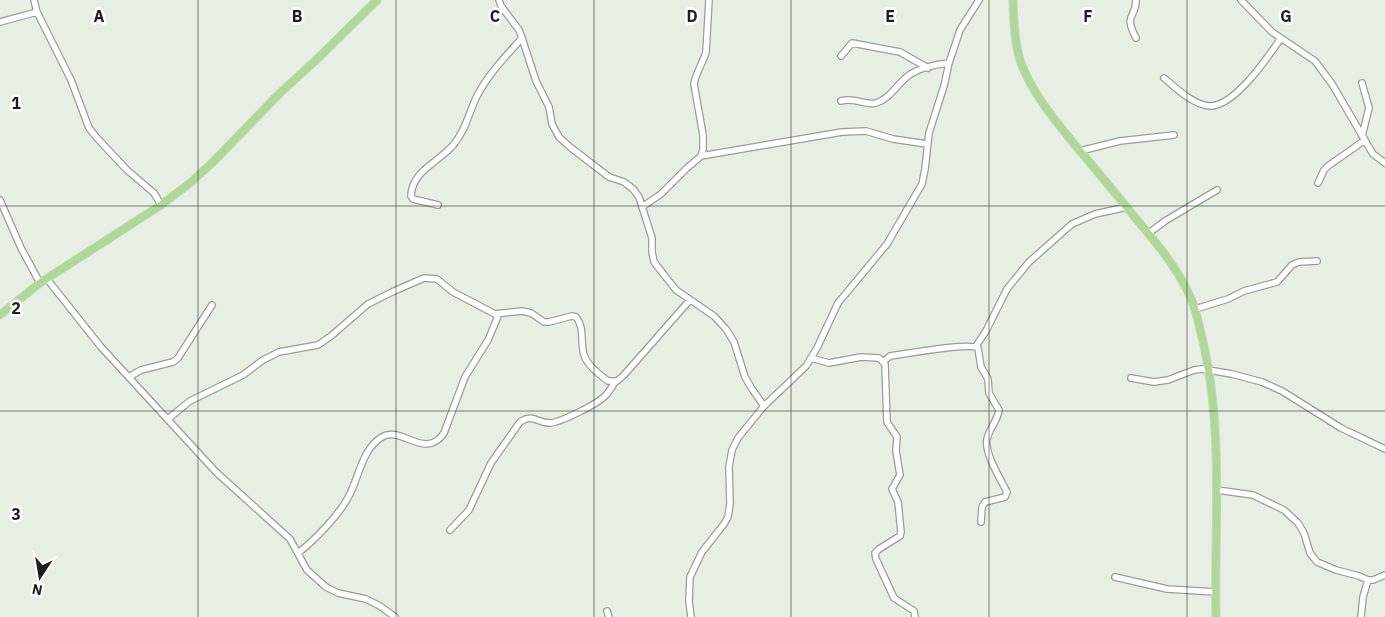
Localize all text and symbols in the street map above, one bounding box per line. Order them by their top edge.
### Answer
text: A [94,6,105,26]
text: B [292,6,303,26]
text: C [490,6,500,26]
text: D [686,6,698,26]
text: E [885,6,895,26]
text: F [1083,6,1093,26]
text: G [1280,6,1292,26]
text: 1 [11,93,21,113]
text: 2 [11,298,21,318]
text: 3 [11,504,21,524]
north arrow [15,552,65,602]
text: N [30,580,44,600]

